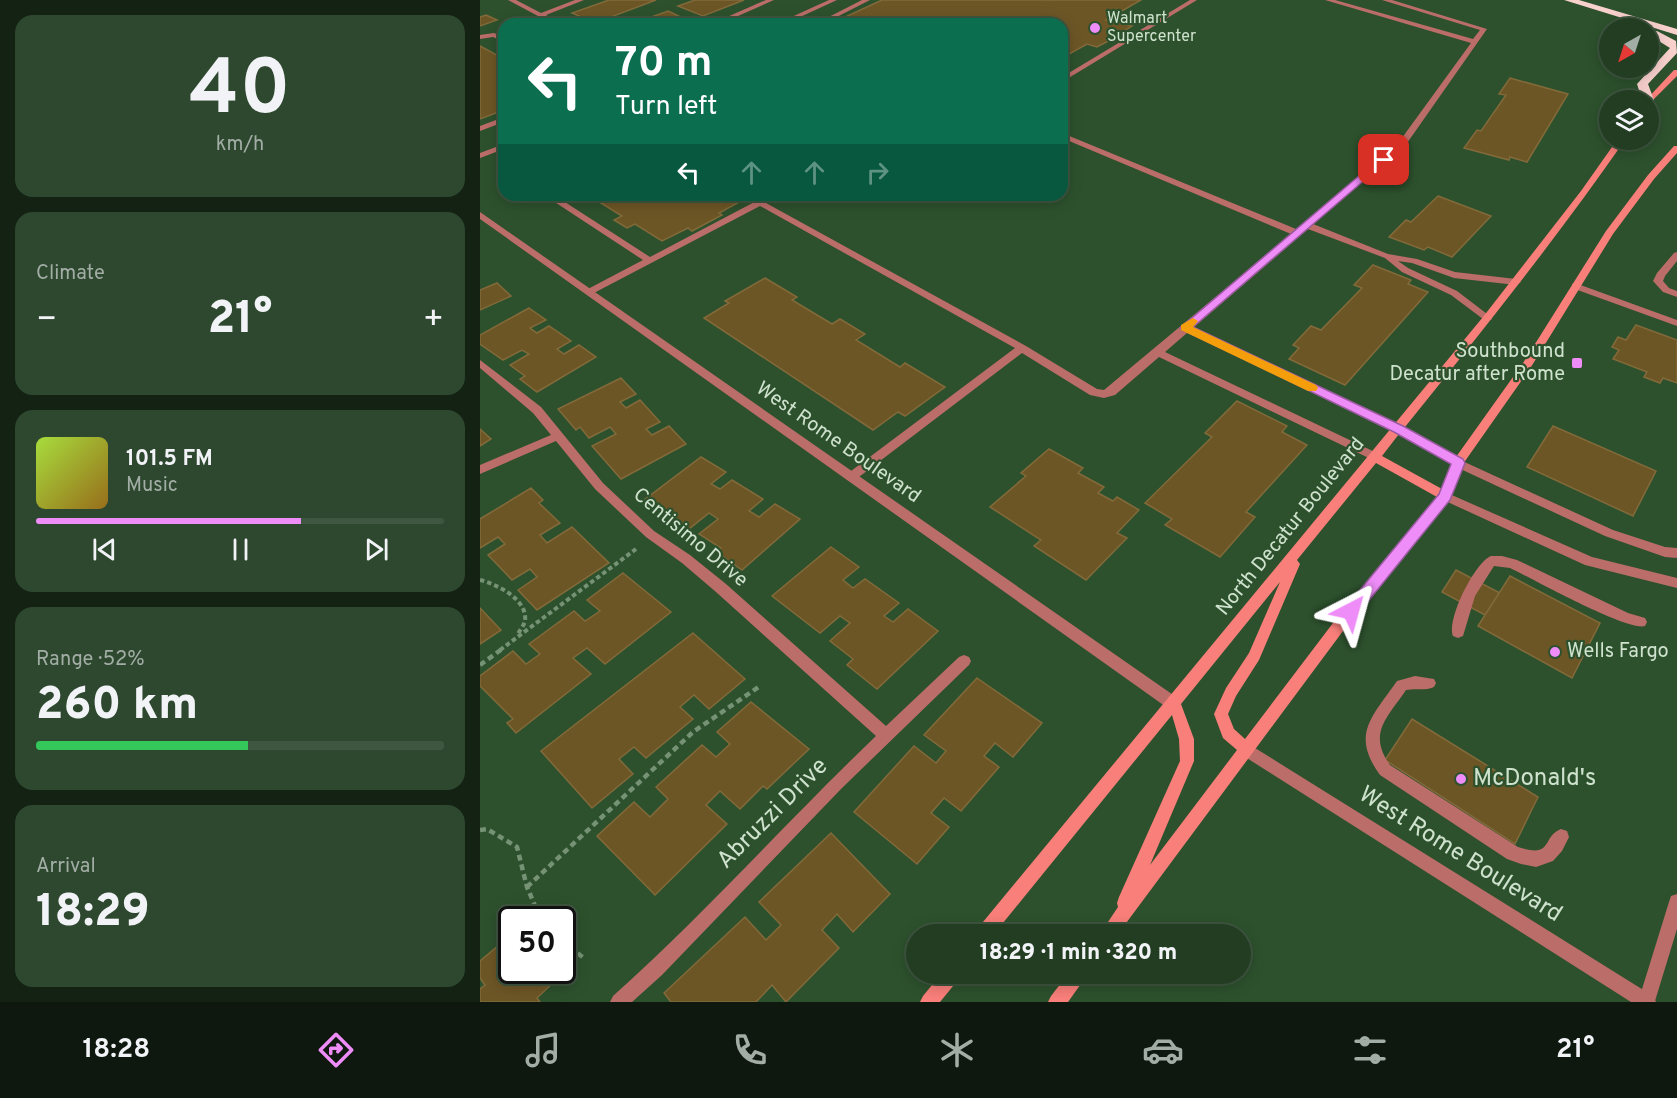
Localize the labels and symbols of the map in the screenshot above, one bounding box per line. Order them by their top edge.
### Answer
place label: Walmart Supercenter [1107,9,1196,47]
north arrow [1599,18,1659,78]
marker: Walmart Supercenter [1088,21,1102,35]
pin [1358,134,1409,185]
place label: Southbound Decatur after Rome [1389,339,1565,388]
marker: Southbound Decatur after Rome [1570,356,1584,370]
street label: West Rome Boulevard [751,376,925,510]
street label: North Decatur Boulevard [1211,432,1371,622]
street label: Centisimo Drive [627,482,753,594]
position arrow [1319,579,1383,643]
place label: Wells Fargo [1567,639,1669,665]
marker: Wells Fargo [1548,645,1562,659]
street label: Abruzzi Drive [711,752,835,876]
place label: McDonald's [1473,764,1596,794]
marker: McDonald's [1454,772,1468,786]
street label: West Rome Boulevard [1353,780,1567,930]
speed limit sign: 50 [498,906,576,984]

